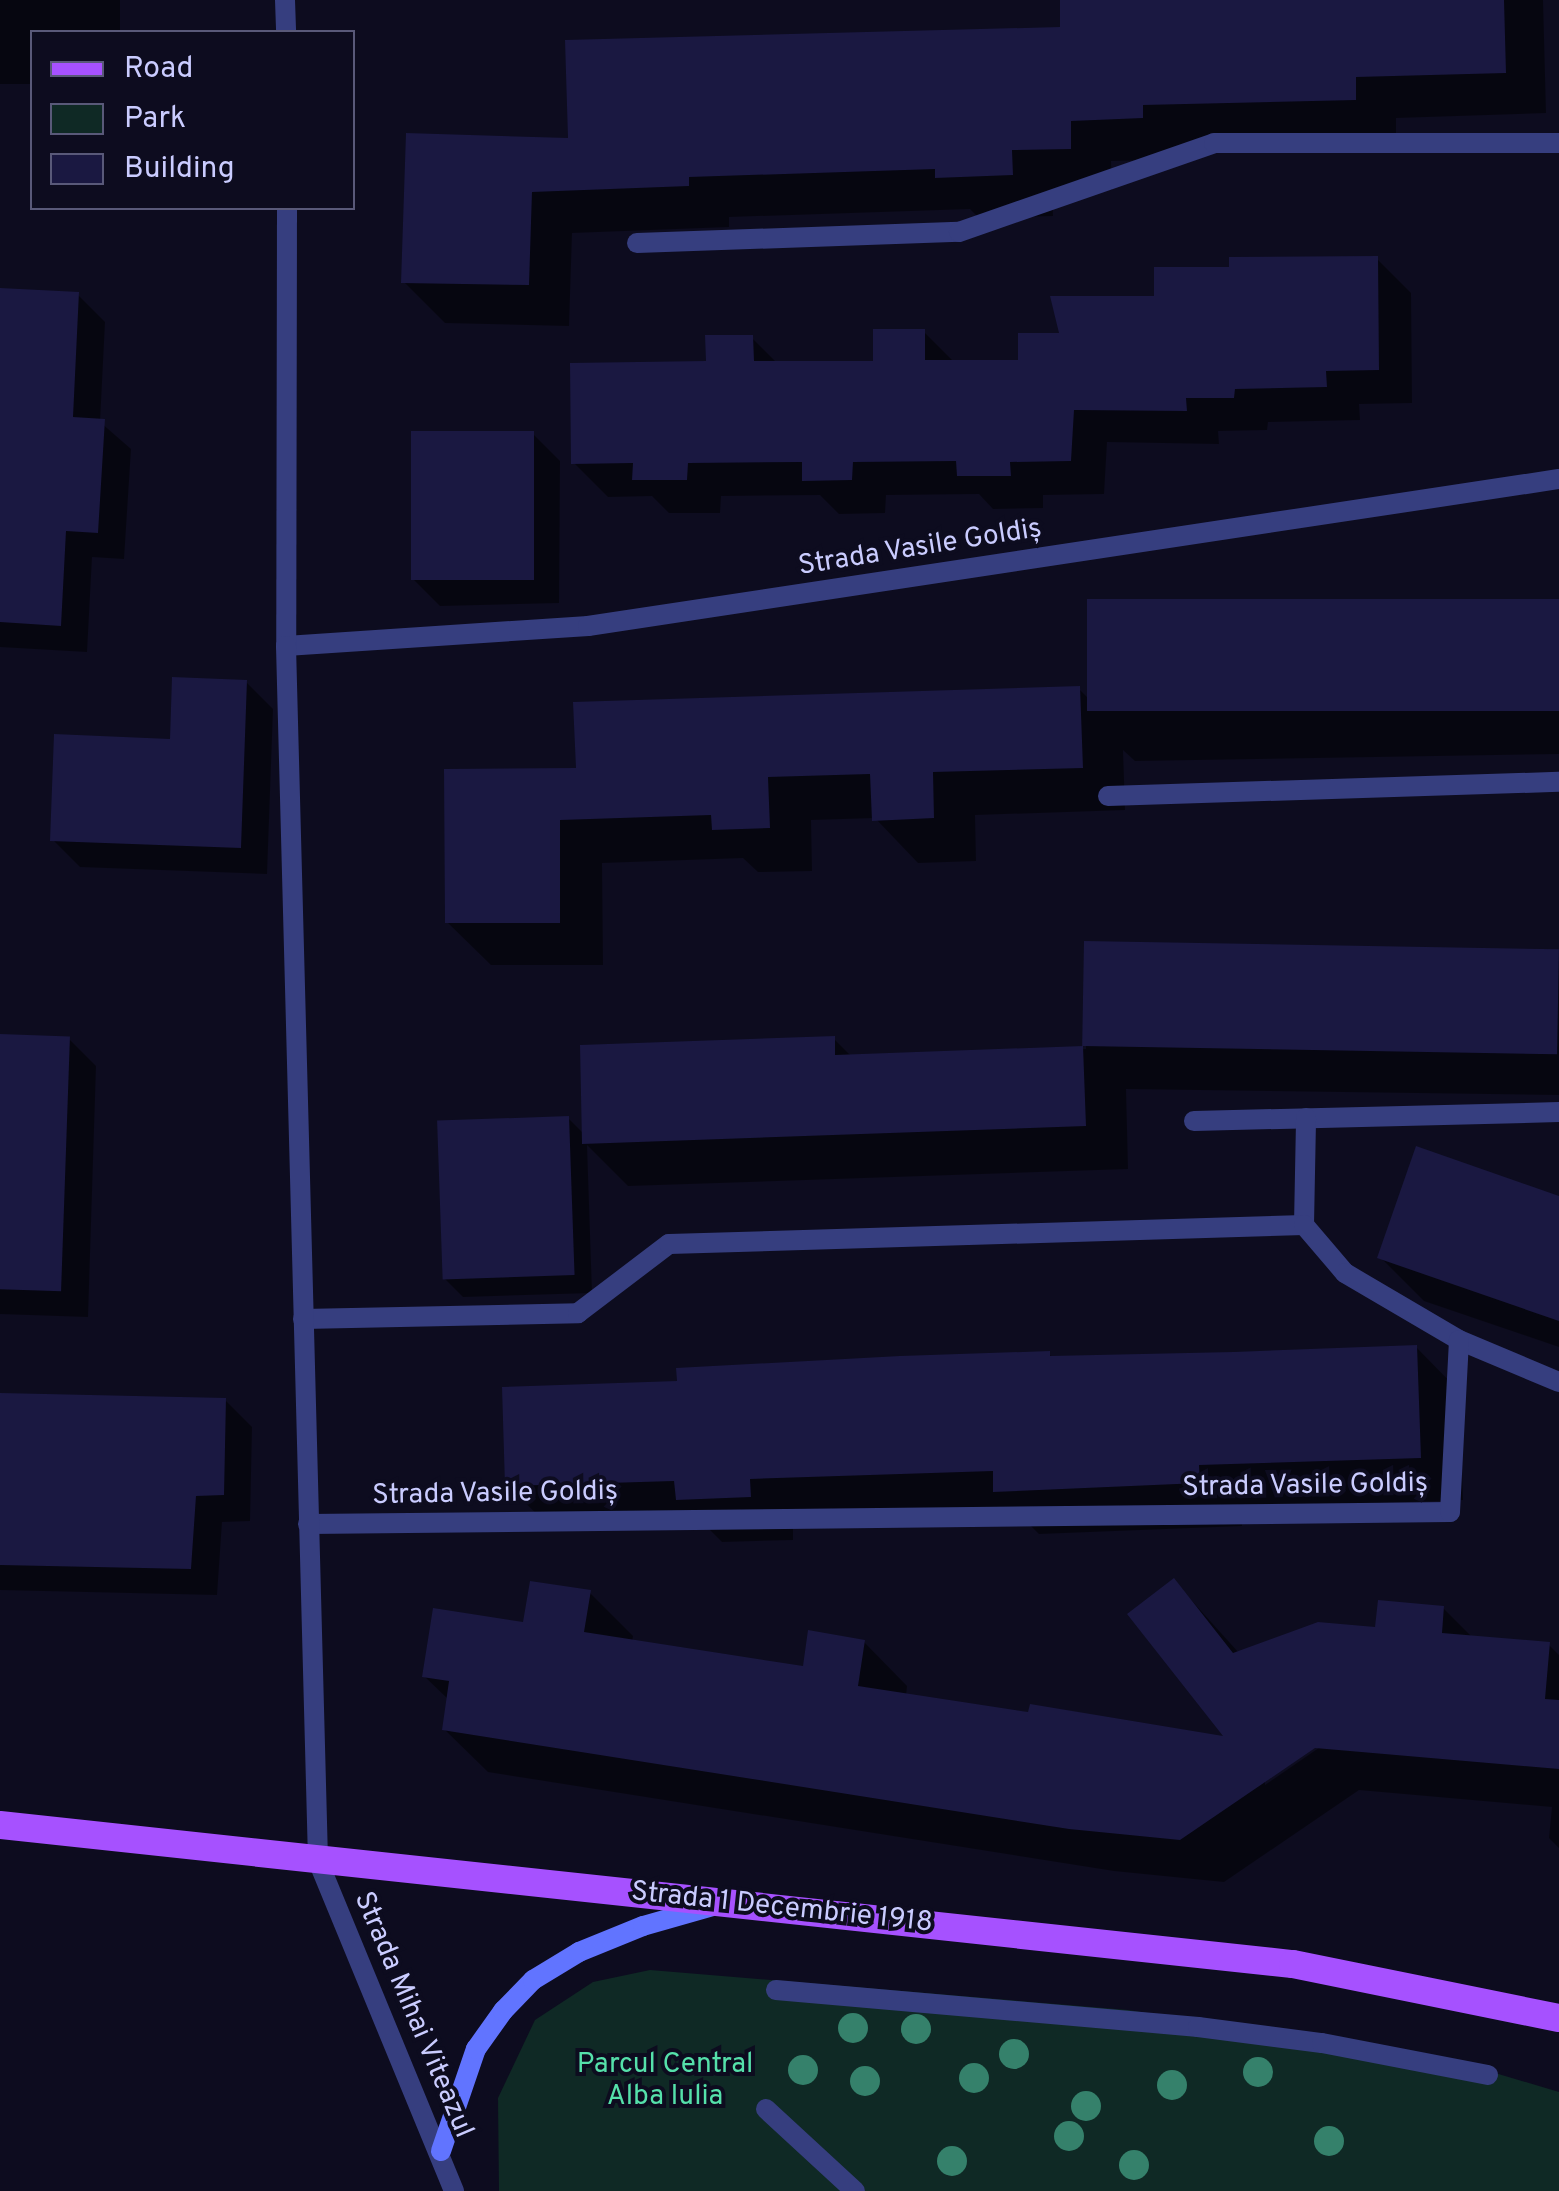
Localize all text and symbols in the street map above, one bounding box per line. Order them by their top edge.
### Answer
legend [30,30,355,210]
text: Road [124,51,193,88]
text: Park [124,101,186,138]
text: Building [124,151,235,188]
street label: Strada Vasile Goldiș [795,512,1045,584]
street label: Strada Vasile Goldiș [1181,1467,1429,1505]
street label: Strada Vasile Goldiș [371,1475,619,1513]
street label: Strada 1 Decembrie 1918 [630,1875,934,1941]
street label: Strada Mihai Viteazul [346,1886,480,2144]
park label: Parcul Central Alba Iulia [577,2048,753,2114]

